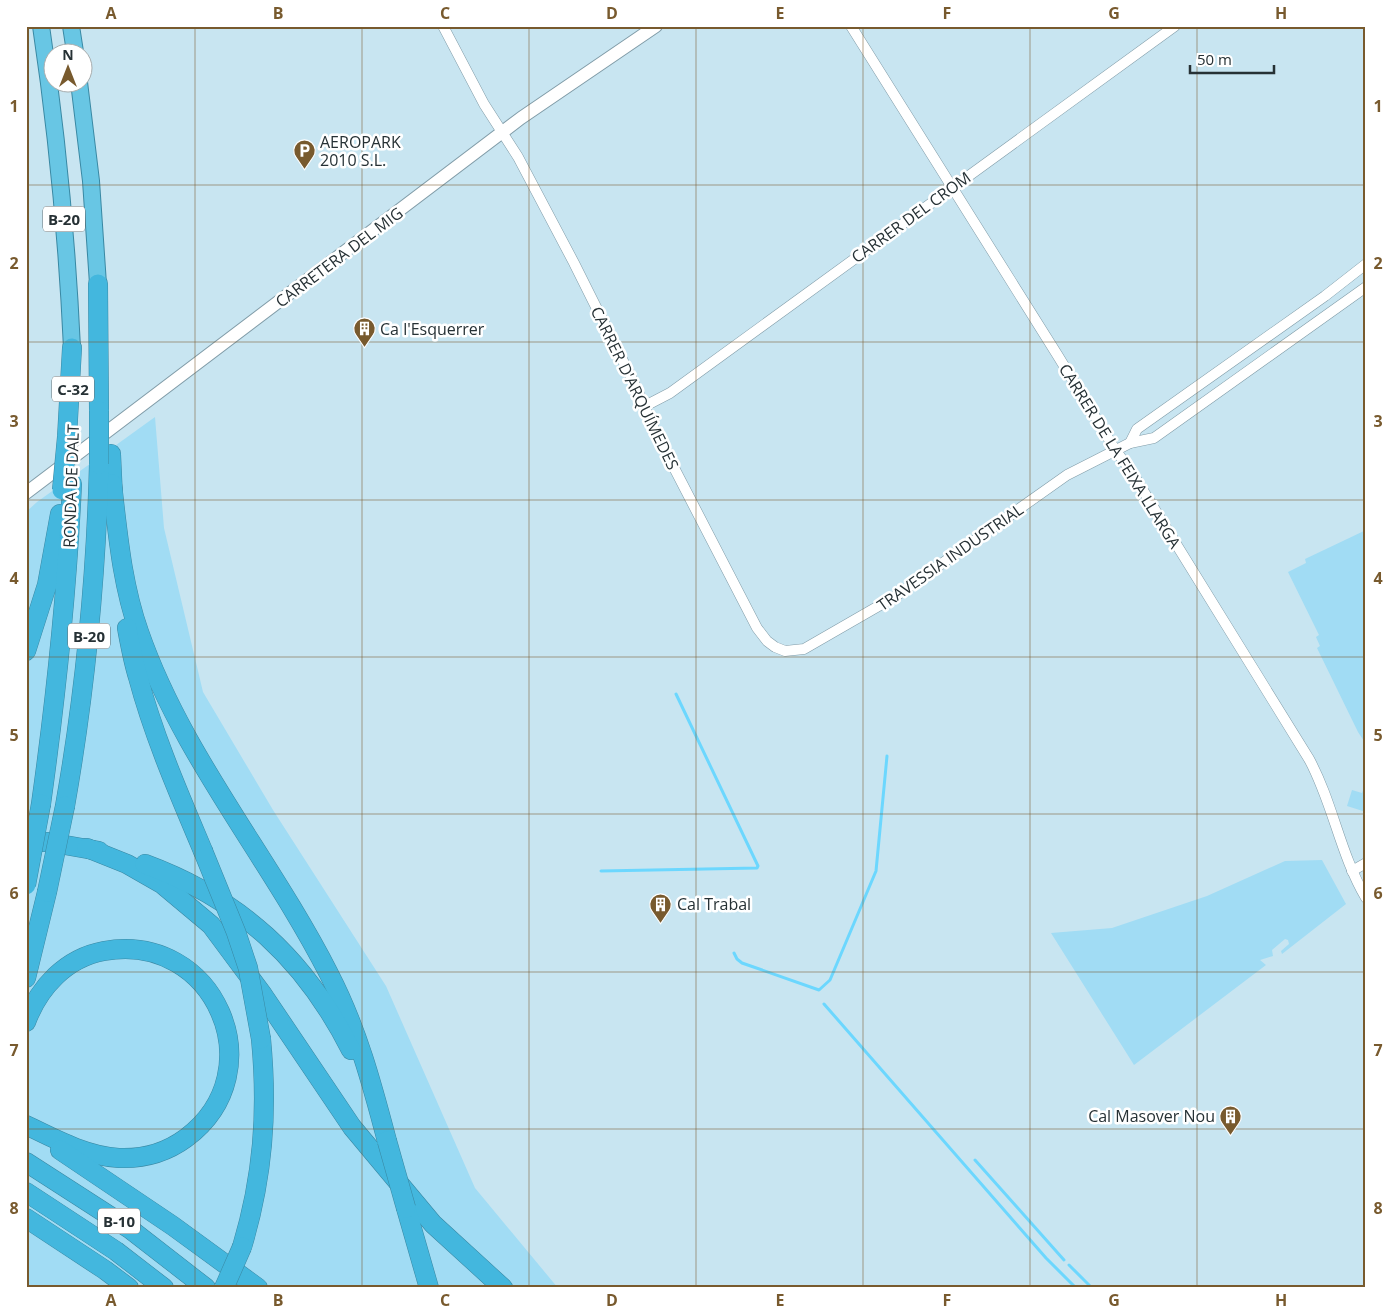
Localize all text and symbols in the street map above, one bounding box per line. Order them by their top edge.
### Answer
text: A [105,2,117,24]
text: B [273,2,283,24]
text: C [440,2,450,24]
text: D [606,2,618,24]
text: E [776,2,785,24]
text: F [943,2,951,24]
text: G [1108,2,1120,24]
text: H [1275,2,1287,24]
north arrow [42,42,92,92]
scale bar [1190,42,1273,74]
text: N [62,45,74,64]
text: 50 m [1197,49,1232,69]
text: 1 [9,95,19,117]
text: 1 [1373,95,1383,117]
place label: AEROPARK 2010 S.L. [320,131,401,171]
parking icon: AEROPARK 2010 S.L. [292,139,316,170]
street label: CARRER DEL CROM [847,166,975,268]
street label: CARRETERA DEL MIG [271,202,407,312]
road number: B-20 [43,206,85,232]
text: 2 [9,252,19,274]
text: 2 [1373,252,1383,274]
street label: CARRER D'ARQUÍMEDES [586,303,684,474]
building icon: Ca l'Esquerrer [352,317,376,348]
place label: Ca l'Esquerrer [380,318,485,340]
street label: CARRER DE LA FEIXA LLARGA [1054,360,1186,553]
road number: C-32 [52,376,94,402]
text: 3 [9,410,19,432]
text: 3 [1373,410,1383,432]
street label: RONDA DE DALT [58,424,84,548]
street label: TRAVESSIA INDUSTRIAL [873,498,1027,616]
text: 4 [9,567,19,589]
text: 4 [1373,567,1383,589]
road number: B-20 [68,624,110,648]
text: 5 [9,724,19,746]
text: 5 [1373,724,1383,746]
text: 6 [9,882,19,904]
text: 6 [1373,882,1383,904]
building icon: Cal Trabal [649,892,673,923]
place label: Cal Trabal [677,893,751,915]
text: 7 [9,1039,19,1061]
text: 7 [1373,1039,1383,1061]
building icon: Cal Masover Nou [1219,1104,1243,1135]
place label: Cal Masover Nou [1088,1105,1215,1127]
text: 8 [9,1197,19,1219]
text: 8 [1373,1197,1383,1219]
road number: B-10 [98,1208,140,1234]
text: A [105,1289,117,1311]
text: B [273,1289,283,1311]
text: C [440,1289,450,1311]
text: D [606,1289,618,1311]
text: E [776,1289,785,1311]
text: F [943,1289,951,1311]
text: G [1108,1289,1120,1311]
text: H [1275,1289,1287,1311]

